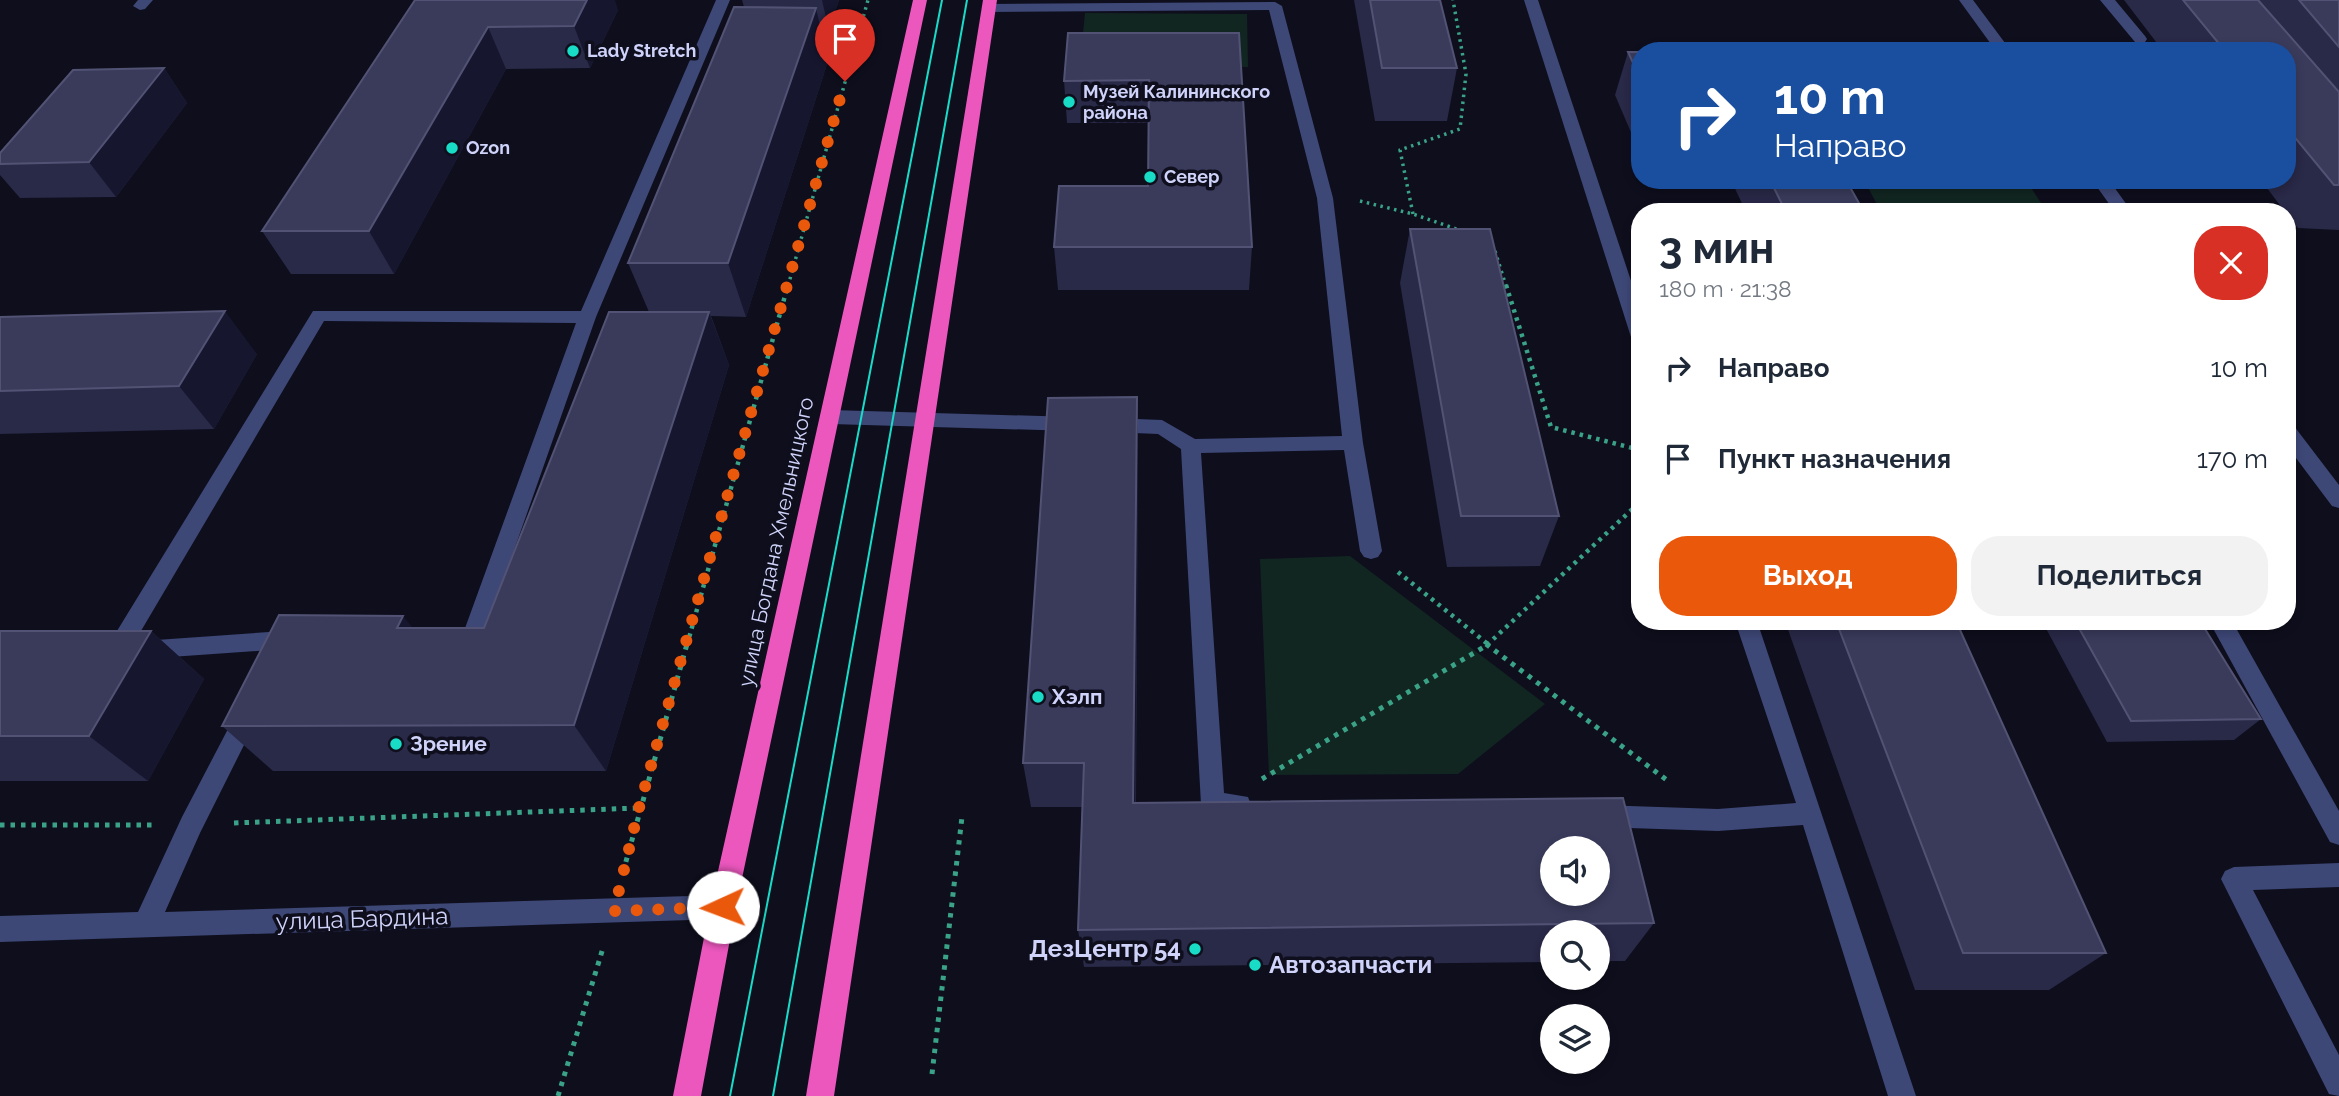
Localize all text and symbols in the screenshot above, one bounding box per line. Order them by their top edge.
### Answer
pin [815,9,875,81]
icon: arrive [826,20,864,58]
place label: Lady Stretch [587,40,696,61]
marker: Lady Stretch [565,43,581,59]
text: 10 m [1774,68,1886,125]
icon: right [1659,70,1750,161]
place label: Музей Калининского района [1083,81,1270,123]
marker: Музей Калининского района [1061,94,1077,110]
text: Направо [1774,127,1906,164]
place label: Ozon [466,137,510,158]
marker: Ozon [444,140,460,156]
place label: Север [1164,166,1219,187]
marker: Север [1142,169,1158,185]
text: 3 мин [1659,224,1774,273]
button: close [2194,226,2268,300]
text: 180 m · 21:38 [1659,275,1792,302]
icon: right [1659,349,1697,387]
text: Направо [1718,353,1829,383]
text: 10 m [2210,353,2268,383]
street label: улица Богдана Хмельницкого [733,395,818,689]
icon: arrive [1659,440,1697,478]
text: Пункт назначения [1718,444,1951,474]
text: 170 m [2197,444,2268,474]
button: Выход [1659,536,1957,616]
button: Поделиться [1971,536,2268,616]
place label: Хэлп [1051,684,1103,709]
marker: Хэлп [1030,689,1046,705]
place label: Зрение [410,731,487,756]
marker: Зрение [388,736,404,752]
map controls [1540,836,1610,1074]
button: sound [1540,836,1610,906]
position arrow [686,870,760,944]
street label: улица Бардина [275,901,449,936]
button: search [1540,920,1610,990]
place label: ДезЦентр 54 [1029,934,1181,963]
marker: ДезЦентр 54 [1187,941,1203,957]
place label: Автозапчасти [1269,950,1432,979]
marker: Автозапчасти [1247,957,1263,973]
button: layers [1540,1004,1610,1074]

